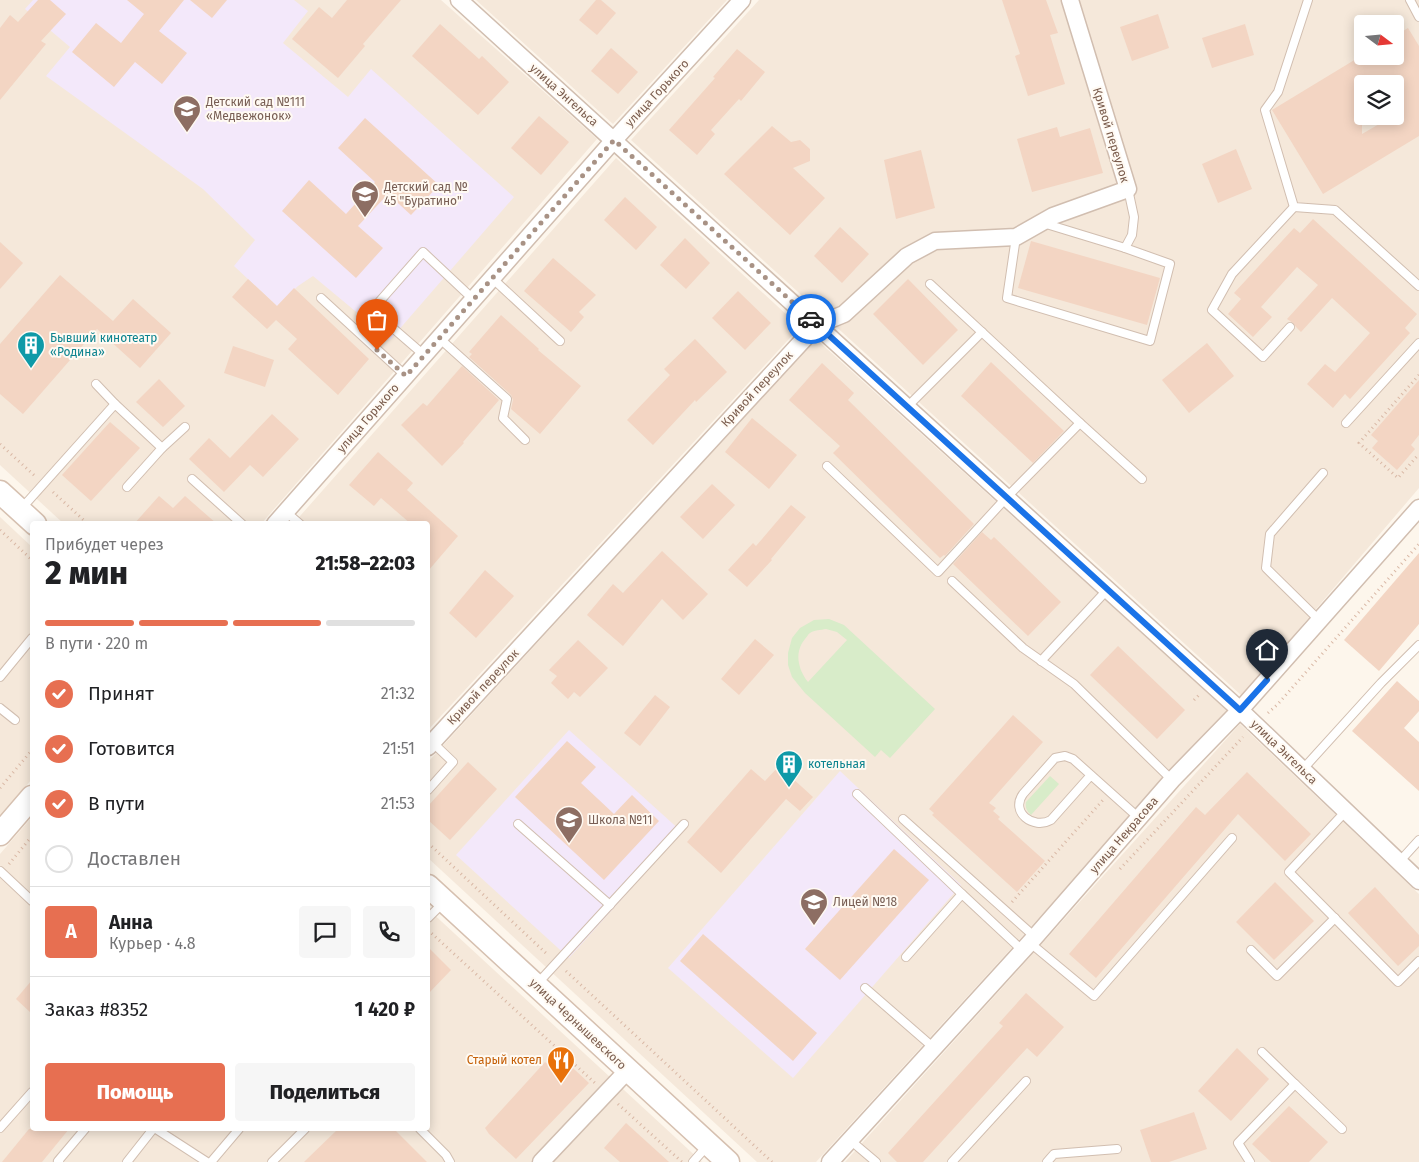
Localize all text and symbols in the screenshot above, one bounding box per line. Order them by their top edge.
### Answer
north arrow [1354,15,1404,65]
map controls [1354,15,1404,125]
street label: улица Горького [622,56,692,130]
street label: улица Энгельса [527,61,601,129]
button: layers [1354,75,1404,125]
street label: Кривой переулок [1090,86,1132,185]
school or university icon: Детский сад №111 «Медвежонок» [172,94,202,133]
place label: Детский сад №111 «Медвежонок» [205,95,305,123]
school or university icon: Детский сад № 45 "Буратино" [350,179,380,218]
place label: Детский сад № 45 "Буратино" [383,180,468,208]
courier [786,294,836,344]
pin [356,299,398,350]
icon: car [797,305,825,333]
icon: bag [363,306,391,334]
building icon: Бывший кинотеатр «Родина» [16,330,46,369]
place label: Бывший кинотеатр «Родина» [50,331,157,359]
street label: Кривой переулок [718,348,796,430]
street label: улица Горького [334,381,402,455]
text: Прибудет через [45,535,164,554]
text: 21:58–22:03 [316,552,415,575]
text: 2 мин [45,554,128,592]
pin [1246,629,1288,680]
text: В пути · 220 m [45,634,148,653]
icon: home [1253,636,1281,664]
street label: Кривой переулок [444,646,522,728]
icon: check [45,680,73,708]
text: Принят [88,682,154,705]
text: 21:32 [381,684,415,703]
street label: улица Энгельса [1248,717,1320,787]
icon: check [45,735,73,763]
text: Готовится [88,737,175,760]
text: 21:51 [383,739,415,758]
building icon: котельная [774,749,804,788]
place label: котельная [808,757,866,771]
icon: check [45,790,73,818]
text: В пути [88,792,145,815]
text: 21:53 [381,794,415,813]
street label: улица Некрасова [1087,794,1161,876]
school or university icon: Школа №11 [554,805,584,844]
place label: Школа №11 [588,813,652,827]
text: Доставлен [88,847,181,870]
school or university icon: Лицей №18 [799,887,829,926]
place label: Лицей №18 [833,895,898,909]
button: chat [299,906,351,958]
button: phone [363,906,415,958]
text: Анна [109,911,153,934]
text: А [65,920,77,943]
text: Курьер · 4.8 [109,934,196,953]
street label: улица Чернышевского [527,976,629,1072]
text: Заказ #8352 [45,998,148,1021]
text: 1 420 ₽ [355,998,415,1021]
restaurant icon: Старый котел [546,1045,576,1084]
place label: Старый котел [467,1053,542,1067]
button: Помощь [45,1063,225,1121]
button: Поделиться [235,1063,415,1121]

